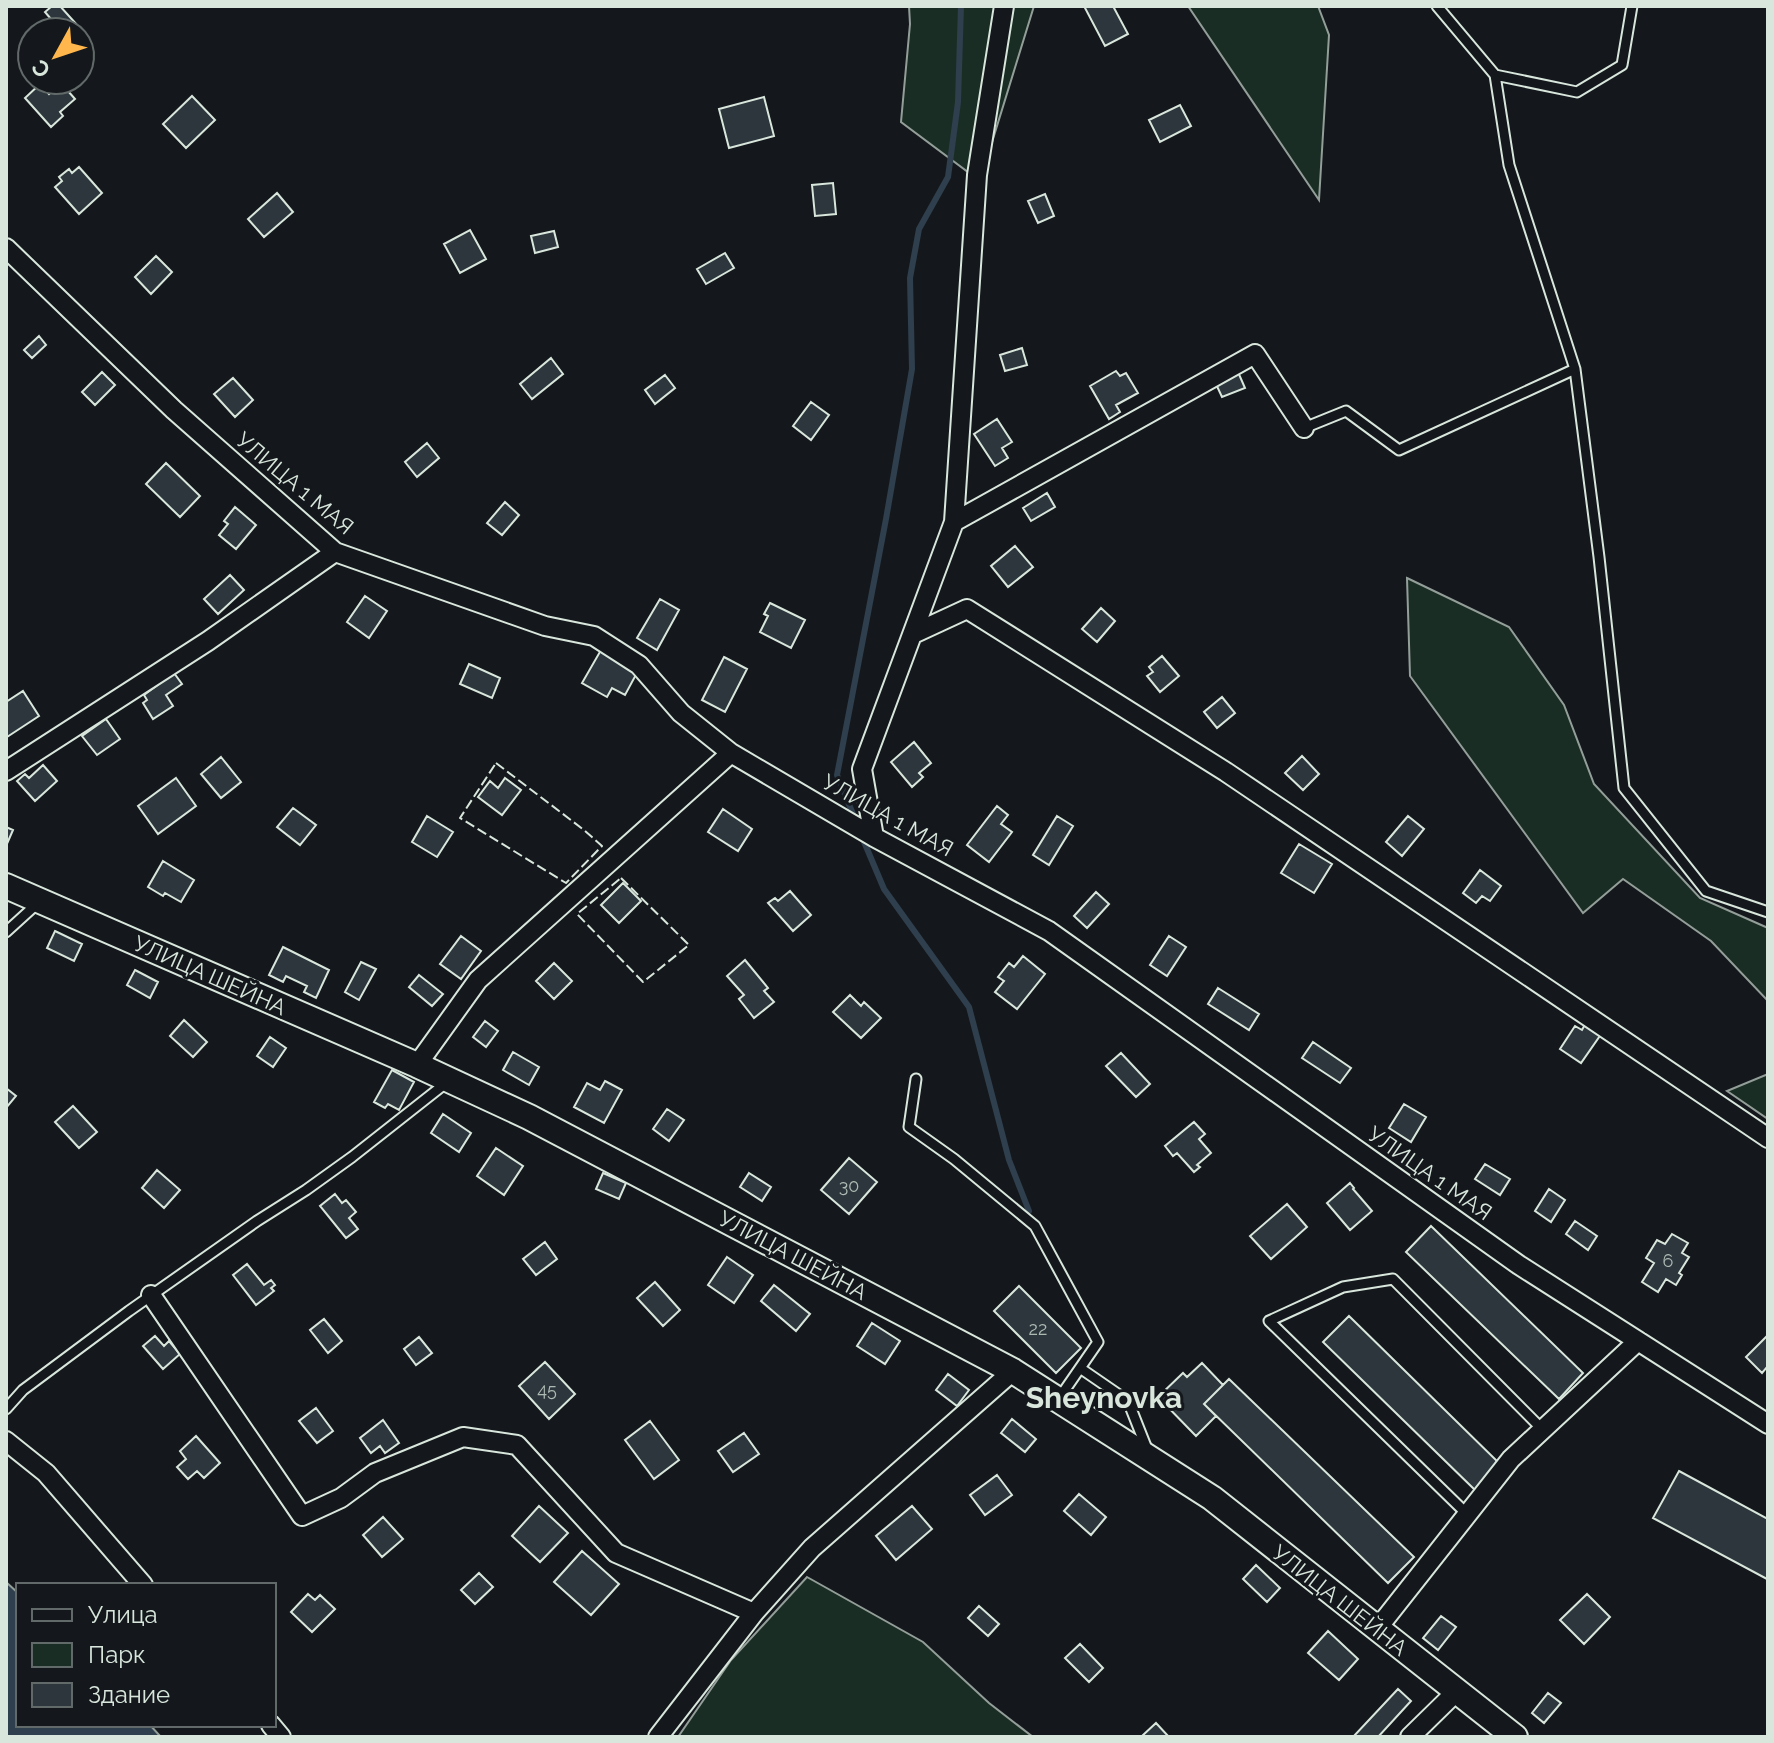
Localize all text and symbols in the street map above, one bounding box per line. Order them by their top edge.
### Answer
north arrow [16,16,96,96]
text: С [26,55,55,83]
street label: УЛИЦА 1 МАЯ [231,426,359,540]
street label: УЛИЦА 1 МАЯ [818,768,958,862]
street label: УЛИЦА ШЕЙНА [130,930,290,1020]
street label: УЛИЦА 1 МАЯ [1363,1121,1497,1225]
house number: 30 [839,1175,859,1196]
street label: УЛИЦА ШЕЙНА [714,1205,872,1305]
house number: 6 [1663,1250,1674,1271]
house number: 22 [1029,1318,1047,1339]
house number: 45 [537,1379,557,1400]
district label: Sheynovka [1026,1380,1182,1415]
street label: УЛИЦА ШЕЙНА [1267,1539,1413,1661]
legend [16,1583,276,1727]
text: Улица [88,1600,158,1629]
text: Парк [88,1640,146,1669]
text: Здание [88,1680,170,1709]

